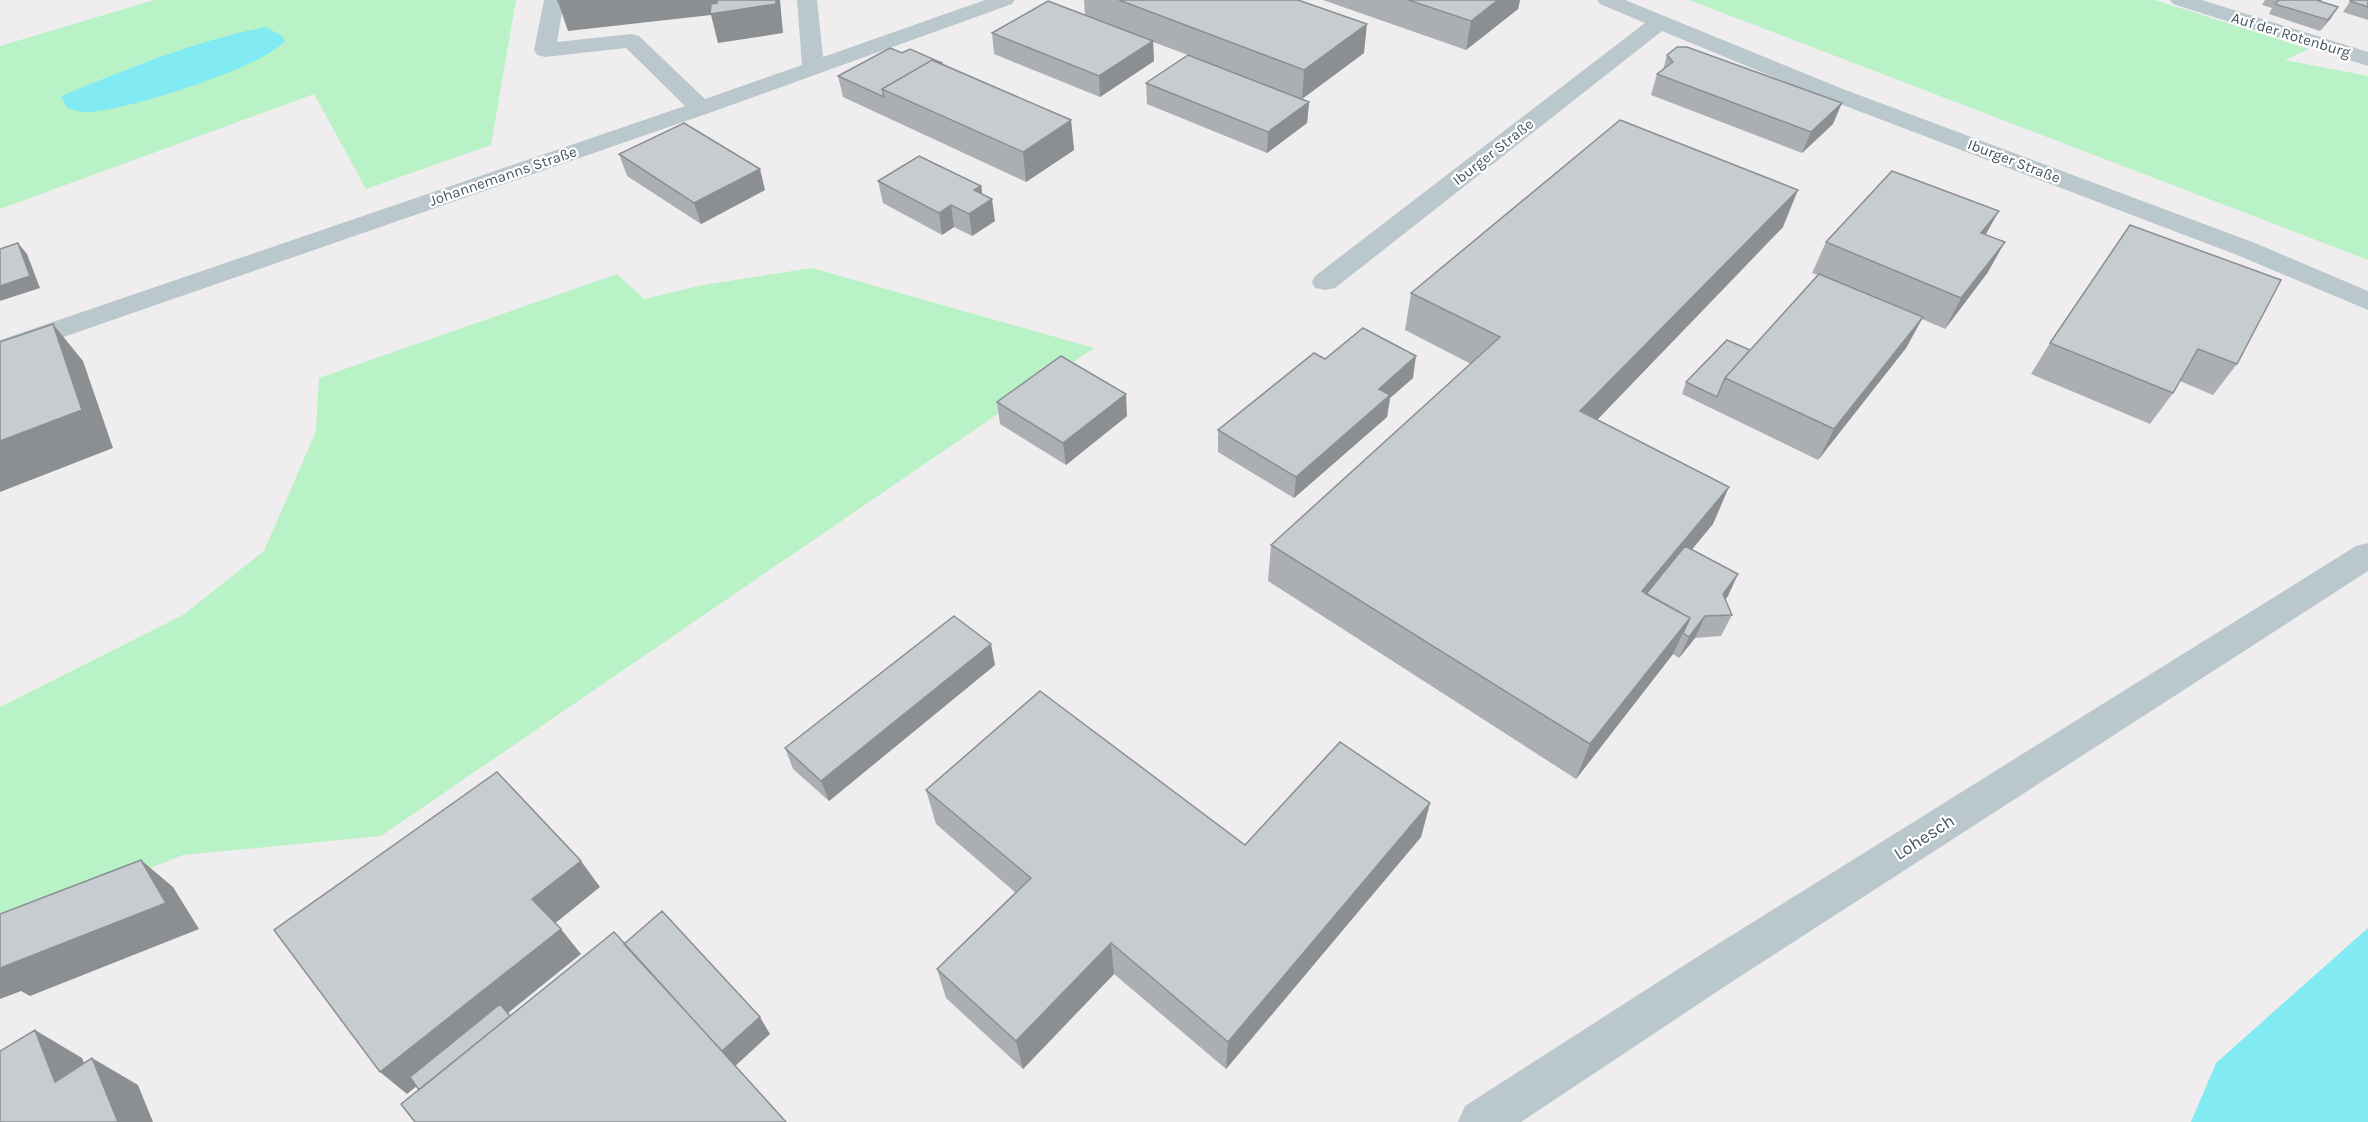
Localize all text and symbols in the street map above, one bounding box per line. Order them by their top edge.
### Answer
street label: Auf der Rotenburg [2229,8,2353,62]
street label: Iburger Straße [1449,115,1537,189]
street label: Iburger Straße [1965,135,2063,187]
street label: Johannemanns Straße [427,142,579,210]
street label: Lohesch [1890,809,1958,865]

